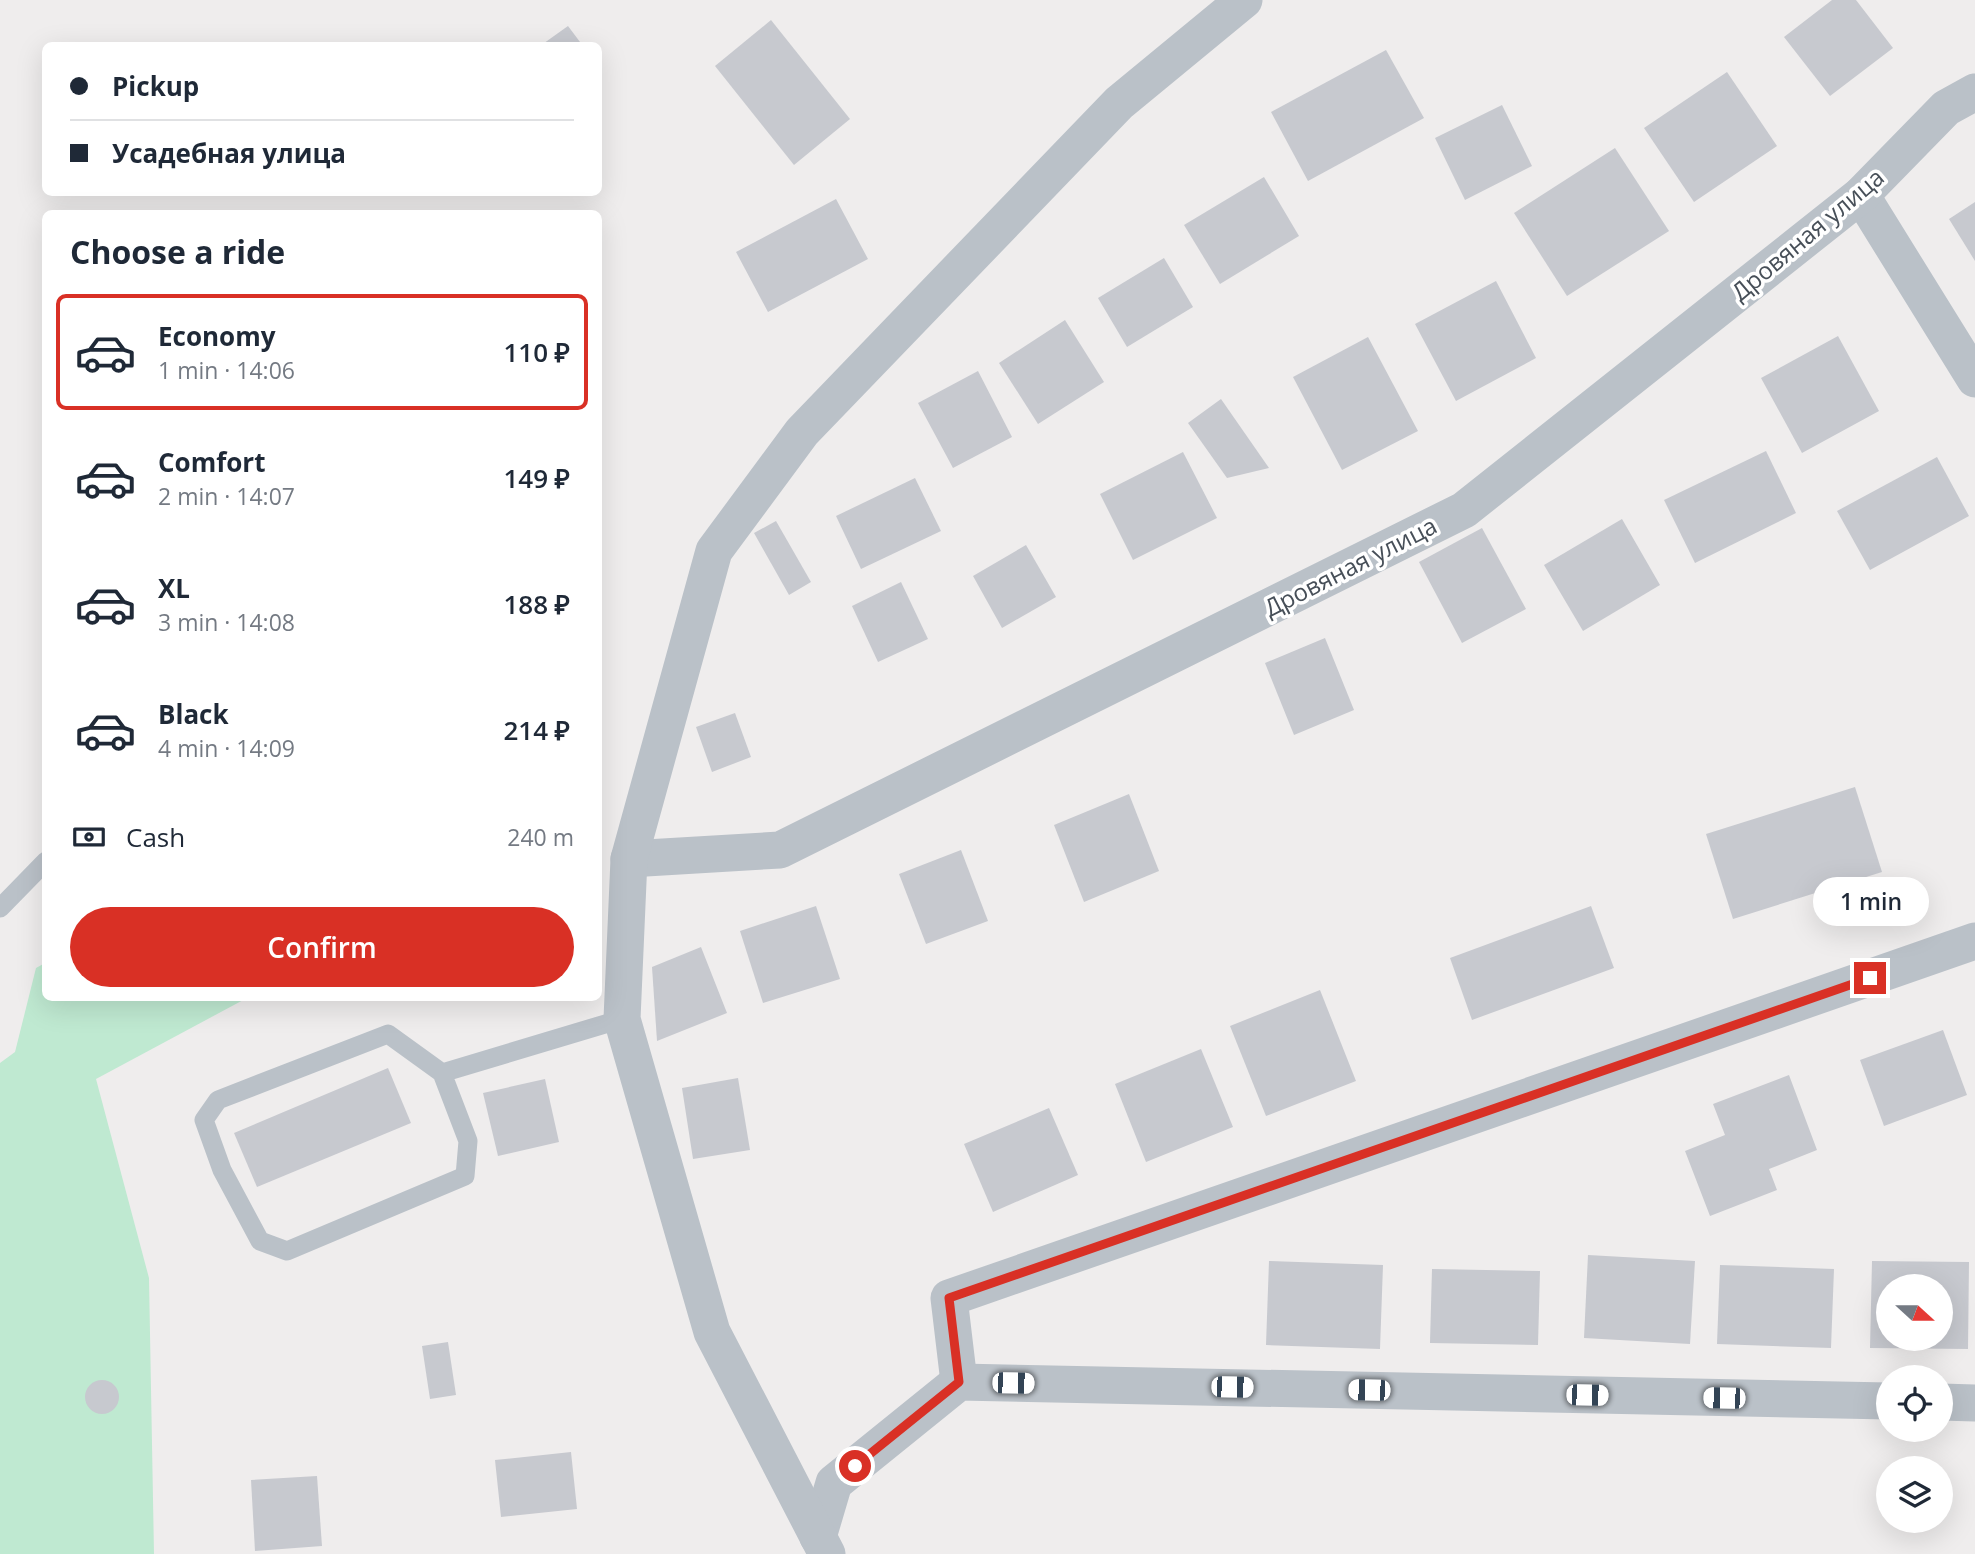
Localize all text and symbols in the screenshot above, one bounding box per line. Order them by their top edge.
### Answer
text: Pickup [112,68,199,104]
text: Усадебная улица [112,135,346,171]
street label: Дровяная улица [1724,160,1890,308]
text: Choose a ride [70,230,285,273]
text: Economy [158,318,276,354]
icon: car [74,321,137,384]
text: 110 ₽ [504,334,570,370]
text: 1 min · 14:06 [158,354,295,386]
text: Comfort [158,444,265,480]
icon: car [74,447,137,510]
text: 149 ₽ [504,460,570,496]
text: 2 min · 14:07 [158,480,295,512]
street label: Дровяная улица [1258,508,1442,624]
text: XL [158,570,190,606]
icon: car [74,573,137,636]
text: 188 ₽ [504,586,570,622]
text: 3 min · 14:08 [158,606,295,638]
text: Black [158,696,229,732]
icon: car [74,699,137,762]
text: 214 ₽ [504,712,570,748]
text: 4 min · 14:09 [158,732,295,764]
icon: cash [70,818,108,856]
text: Cash [126,819,185,855]
text: 240 m [507,821,574,853]
callout: 1 min [1812,876,1928,926]
text: 1 min [1840,885,1902,917]
button: Confirm [70,907,574,987]
route end [1854,962,1886,994]
north arrow [1876,1274,1953,1351]
map controls [1876,1274,1953,1533]
button: locate [1876,1365,1953,1442]
car [992,1372,1035,1394]
car [1211,1376,1254,1398]
car [1348,1379,1391,1401]
car [1566,1384,1609,1406]
car [1703,1387,1746,1409]
route start [839,1450,871,1482]
button: layers [1876,1456,1953,1533]

